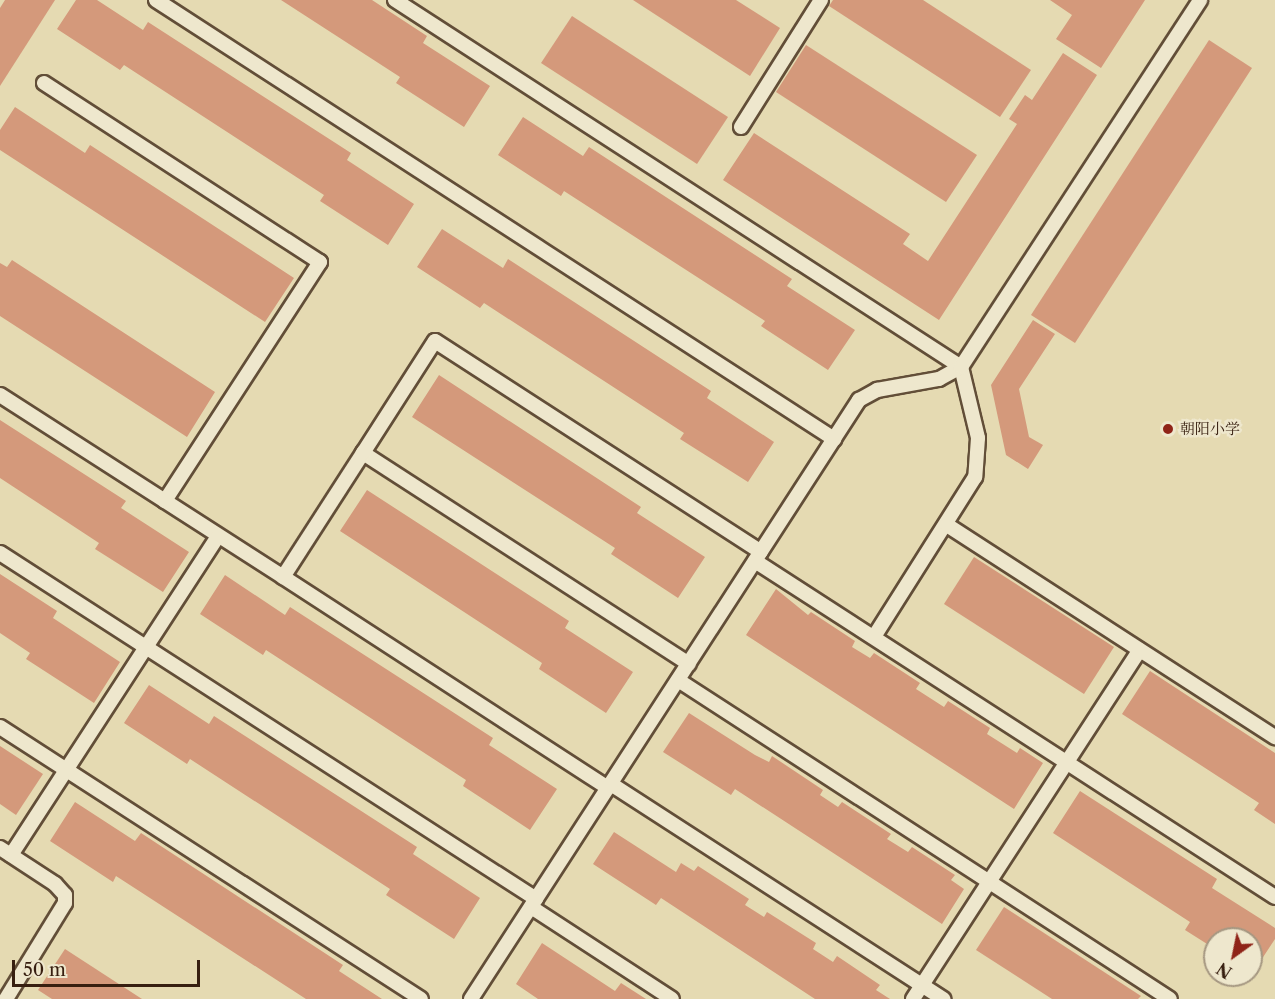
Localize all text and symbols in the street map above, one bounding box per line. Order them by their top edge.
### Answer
place label: 朝阳小学 [1180,420,1240,438]
marker: 朝阳小学 [1161,422,1175,436]
north arrow [1203,927,1263,987]
scale bar [15,948,202,986]
text: N [1213,958,1236,983]
text: 50 m [23,959,66,981]

